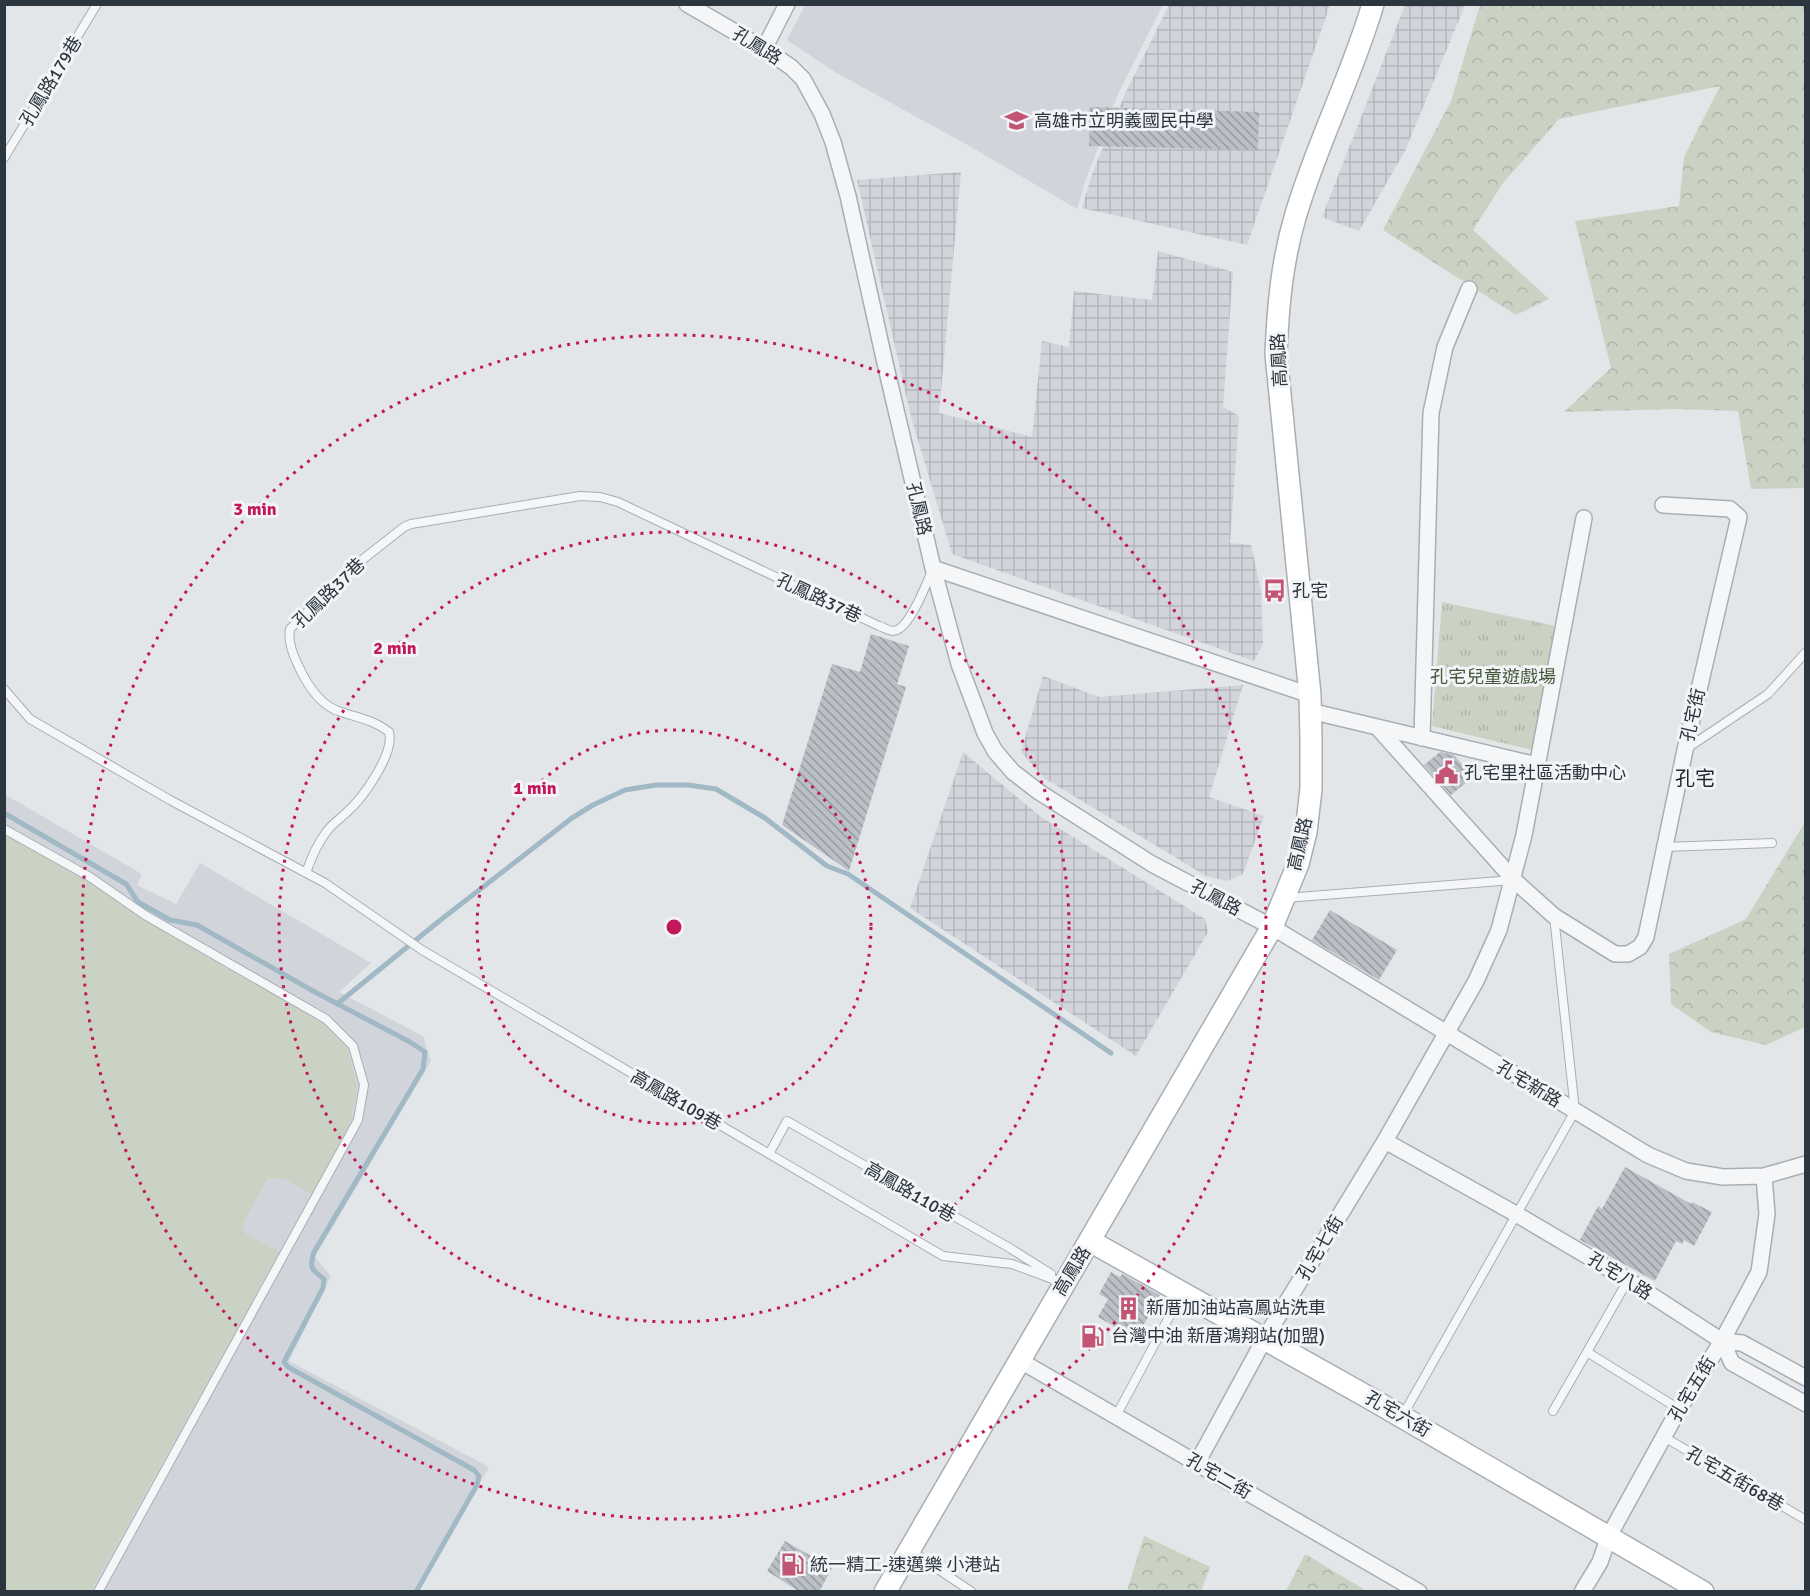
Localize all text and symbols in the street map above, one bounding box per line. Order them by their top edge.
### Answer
street label: 孔鳳路 [728,22,786,70]
street label: 孔鳳路179巷 [16,32,86,130]
school or university icon: 高雄市立明義國民中學 [1003,108,1029,134]
place label: 高雄市立明義國民中學 [1034,110,1214,132]
street label: 高鳳路 [1267,332,1291,388]
street label: 孔鳳路 [902,480,936,538]
text: 3 min [233,498,277,520]
street label: 孔鳳路37巷 [288,553,370,633]
street label: 孔鳳路37巷 [773,569,865,627]
bus stop icon: 孔宅 [1261,578,1287,604]
place label: 孔宅 [1292,580,1328,602]
text: 2 min [373,637,417,659]
park label: 孔宅兒童遊戲場 [1430,666,1556,688]
street label: 孔宅街 [1676,686,1710,744]
public building icon: 孔宅里社區活動中心 [1433,760,1459,786]
place label: 孔宅里社區活動中心 [1464,762,1626,784]
district label: 孔宅 [1675,766,1715,791]
text: 1 min [513,777,557,799]
street label: 高鳳路 [1283,815,1317,873]
street label: 孔鳳路 [1187,876,1245,920]
centre of rings [664,917,684,937]
street label: 孔宅新路 [1492,1056,1566,1112]
street label: 高鳳路109巷 [627,1065,725,1135]
street label: 高鳳路110巷 [861,1157,959,1227]
street label: 孔宅七街 [1292,1211,1348,1285]
street label: 高鳳路 [1049,1242,1095,1300]
street label: 孔宅八路 [1584,1248,1656,1304]
building icon: 新厝加油站高鳳站洗車 [1115,1295,1141,1321]
place label: 新厝加油站高鳳站洗車 [1146,1297,1326,1319]
fuel station icon: 台灣中油 新厝鴻翔站(加盟) [1080,1323,1106,1349]
place label: 台灣中油 新厝鴻翔站(加盟) [1111,1325,1325,1347]
street label: 孔宅五街 [1664,1352,1720,1426]
street label: 孔宅六街 [1361,1386,1435,1442]
street label: 孔宅五街68巷 [1682,1442,1788,1516]
street label: 孔宅二街 [1182,1448,1256,1504]
fuel station icon: 統一精工-速邁樂 小港站 [779,1552,805,1578]
place label: 統一精工-速邁樂 小港站 [810,1554,1000,1576]

